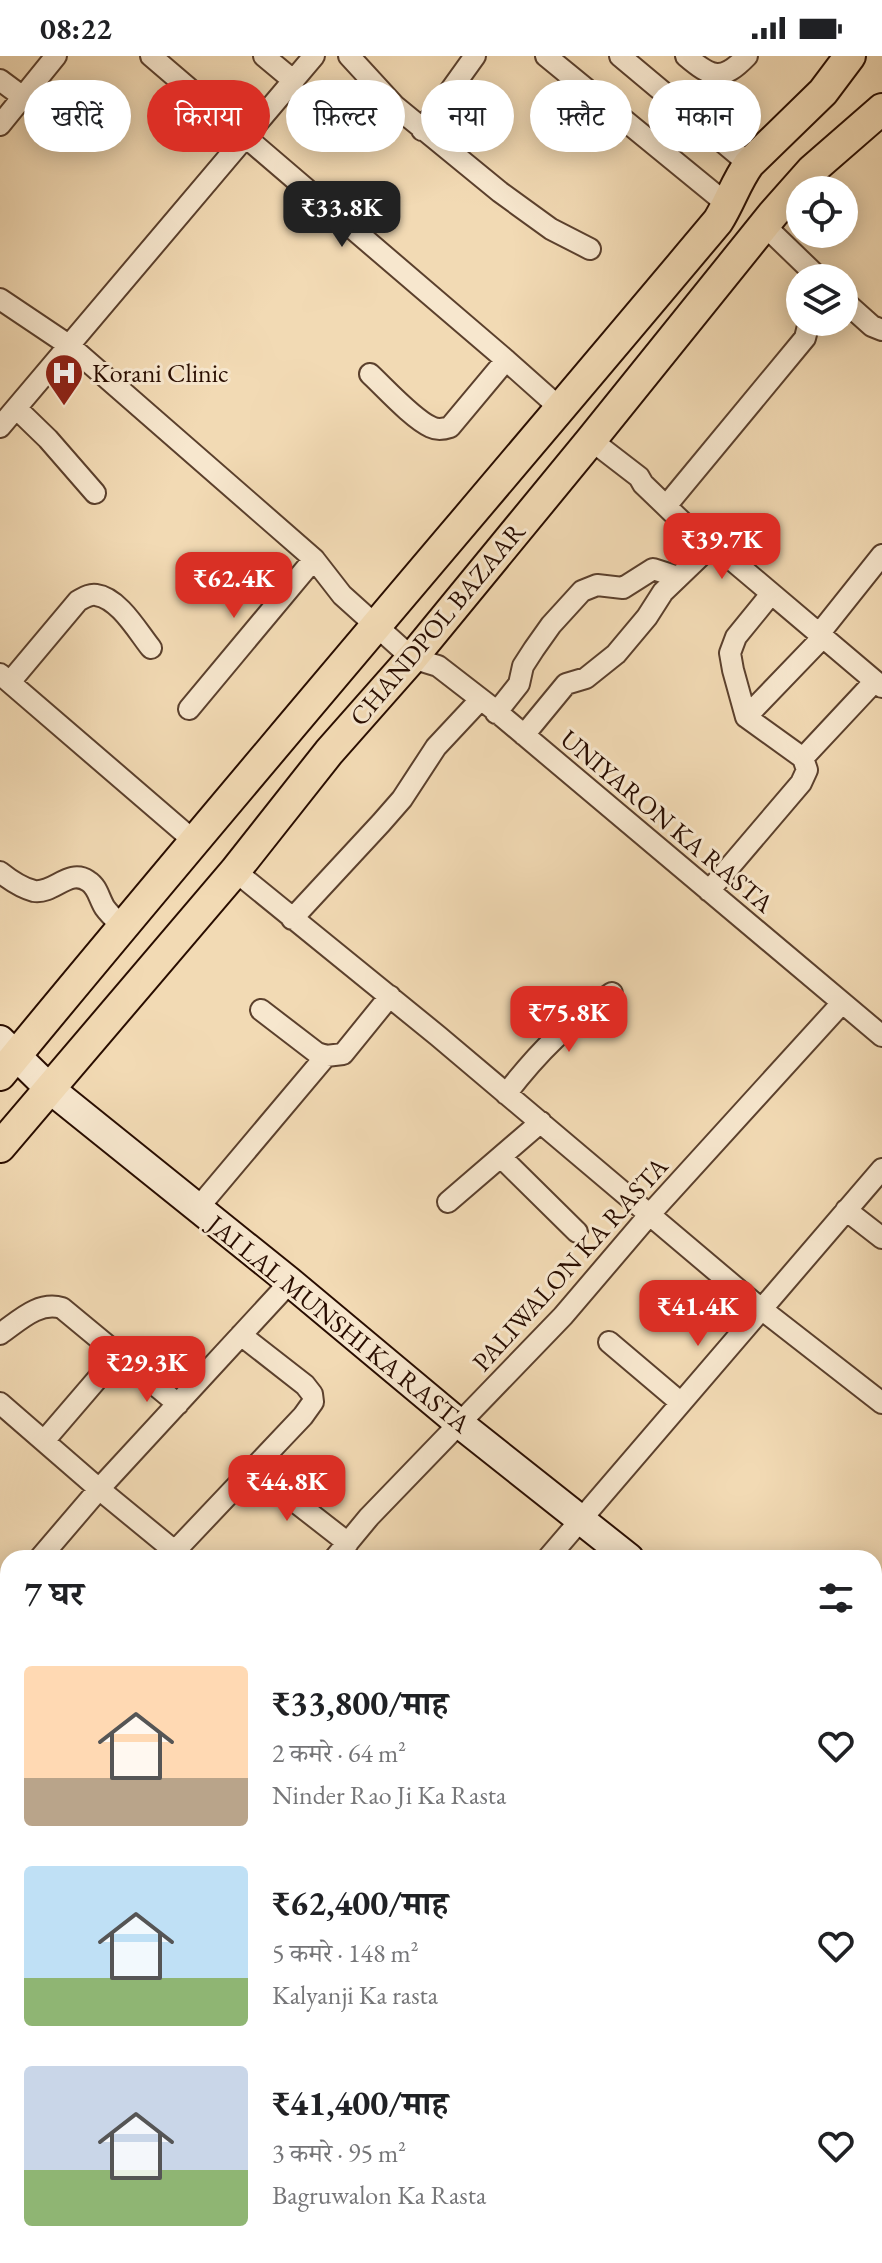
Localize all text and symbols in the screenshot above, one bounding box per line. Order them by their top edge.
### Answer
text: 08:22 [40,9,112,48]
chip: खरीदें [24,80,131,152]
chip: किराया [147,80,270,152]
chip: फ़िल्टर [286,80,405,152]
chip: नया [421,80,514,152]
chip: फ़्लैट [530,80,632,152]
chip: मकान [648,80,761,152]
map controls [786,176,858,336]
button: locate [786,176,858,248]
pin: ₹33.8K [277,181,407,249]
text: ₹33.8K [301,190,383,224]
button: layers [786,264,858,336]
hospital icon: Korani Clinic [43,352,85,407]
place label: Korani Clinic [92,356,229,390]
pin: ₹39.7K [657,513,787,581]
street label: CHANDPOL BAZAAR [342,515,533,733]
text: ₹39.7K [681,522,763,556]
pin: ₹62.4K [169,552,299,620]
text: ₹62.4K [193,561,275,595]
street label: UNIYARON KA RASTA [553,722,781,921]
pin: ₹75.8K [504,986,634,1054]
text: ₹75.8K [528,995,610,1029]
street label: PALIWALON KA RASTA [465,1149,676,1378]
street label: JAI LAL MUNSHI KA RASTA [199,1206,478,1441]
pin: ₹41.4K [633,1280,763,1348]
text: ₹41.4K [657,1289,739,1323]
pin: ₹29.3K [82,1336,212,1404]
text: ₹29.3K [106,1345,188,1379]
pin: ₹44.8K [222,1455,352,1523]
text: ₹44.8K [246,1464,328,1498]
text: 7 घर [24,1571,84,1615]
icon: filters [814,1576,858,1620]
text: ₹33,800/माह [272,1681,448,1725]
icon: home [88,1698,184,1794]
icon: heart [814,1724,858,1768]
text: 2 कमरे · 64 m² [272,1736,406,1770]
text: Ninder Rao Ji Ka Rasta [272,1778,506,1812]
text: ₹62,400/माह [272,1881,448,1925]
icon: home [88,1898,184,1994]
icon: heart [814,1924,858,1968]
text: 5 कमरे · 148 m² [272,1936,419,1970]
text: Kalyanji Ka rasta [272,1978,438,2012]
text: ₹41,400/माह [272,2081,448,2125]
icon: home [88,2098,184,2194]
icon: heart [814,2124,858,2168]
text: 3 कमरे · 95 m² [272,2136,406,2170]
text: Bagruwalon Ka Rasta [272,2178,486,2212]

